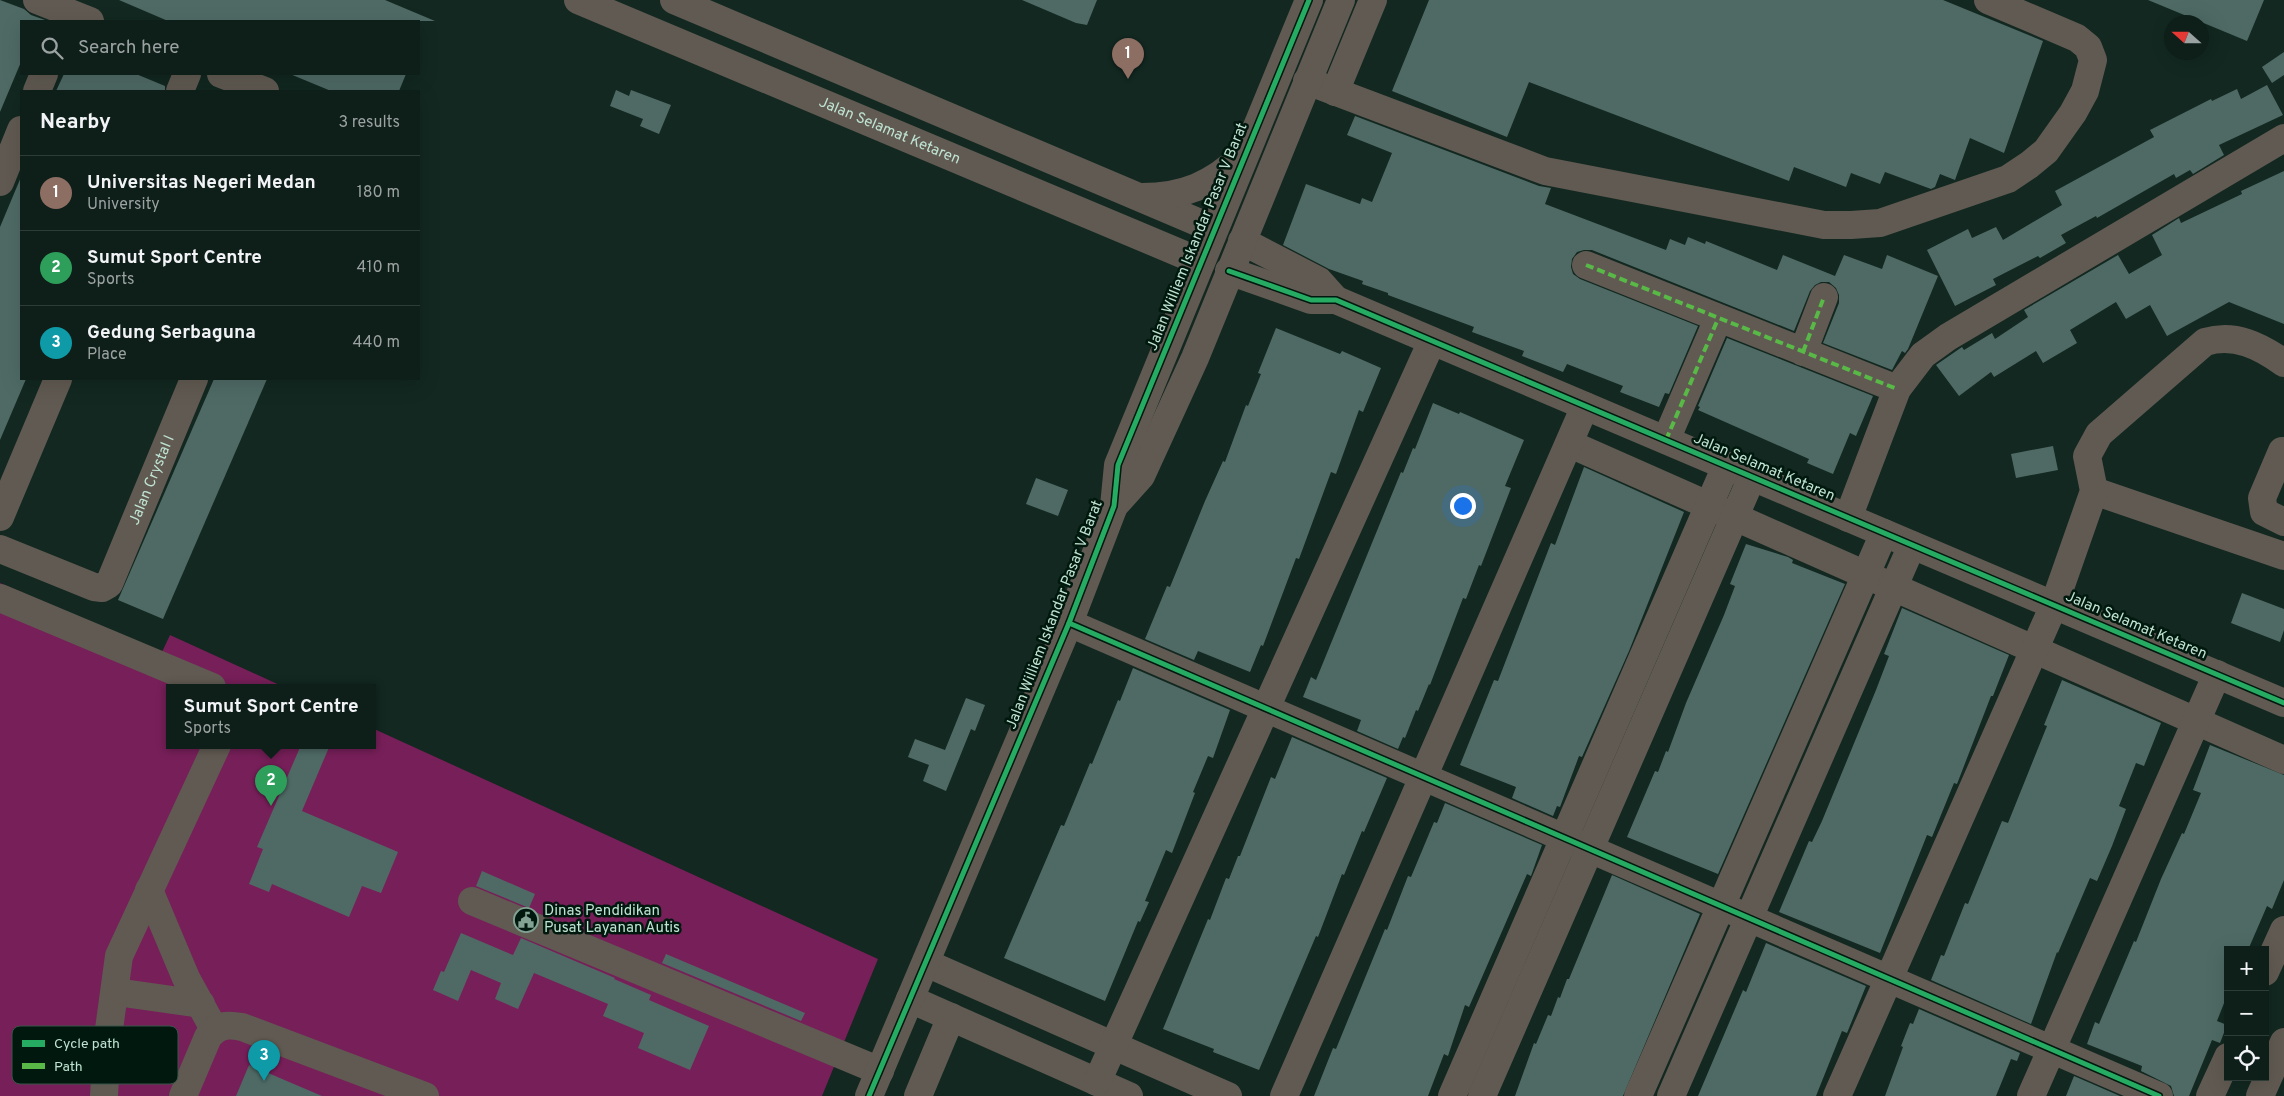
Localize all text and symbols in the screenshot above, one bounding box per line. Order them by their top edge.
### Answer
north arrow [2164,15,2209,60]
search box [20,20,420,75]
icon: search [38,34,66,62]
text: Search here [78,36,180,60]
pin: 1 [1112,38,1144,79]
street label: Jalan Selamat Ketaren [816,93,963,169]
text: Nearby [40,109,111,136]
text: 3 results [338,113,400,133]
street label: Jalan Williem Iskandar Pasar V Barat [1144,120,1252,354]
text: Universitas Negeri Medan [87,171,316,195]
text: 1 [53,183,59,203]
text: 180 m [357,183,400,203]
text: University [87,195,160,215]
text: Sumut Sport Centre [87,246,262,270]
text: 2 [51,258,61,278]
text: 410 m [357,258,400,278]
text: Sports [87,270,135,290]
text: Gedung Serbaguna [87,321,256,345]
text: 3 [51,333,61,353]
text: 440 m [353,333,400,353]
text: Place [87,345,127,365]
street label: Jalan Selamat Ketaren [1690,430,1838,506]
street label: Jalan Crystal I [125,432,179,528]
your location [1450,493,1476,519]
street label: Jalan Williem Iskandar Pasar V Barat [1002,498,1108,732]
street label: Jalan Selamat Ketaren [2062,588,2210,664]
popup [166,684,376,749]
text: Sumut Sport Centre [184,695,358,719]
text: Sports [184,719,231,739]
pin: 2 [255,765,287,806]
place label: Dinas Pendidikan Pusat Layanan Autis [544,902,680,938]
public building icon: Dinas Pendidikan Pusat Layanan Autis [513,907,539,933]
map controls [2224,946,2269,1081]
button: + [2224,946,2269,991]
button: − [2224,991,2269,1036]
legend [12,1026,178,1084]
text: Cycle path [54,1036,120,1053]
button: locate [2224,1036,2269,1081]
pin: 3 [248,1040,280,1081]
text: Path [54,1059,83,1076]

